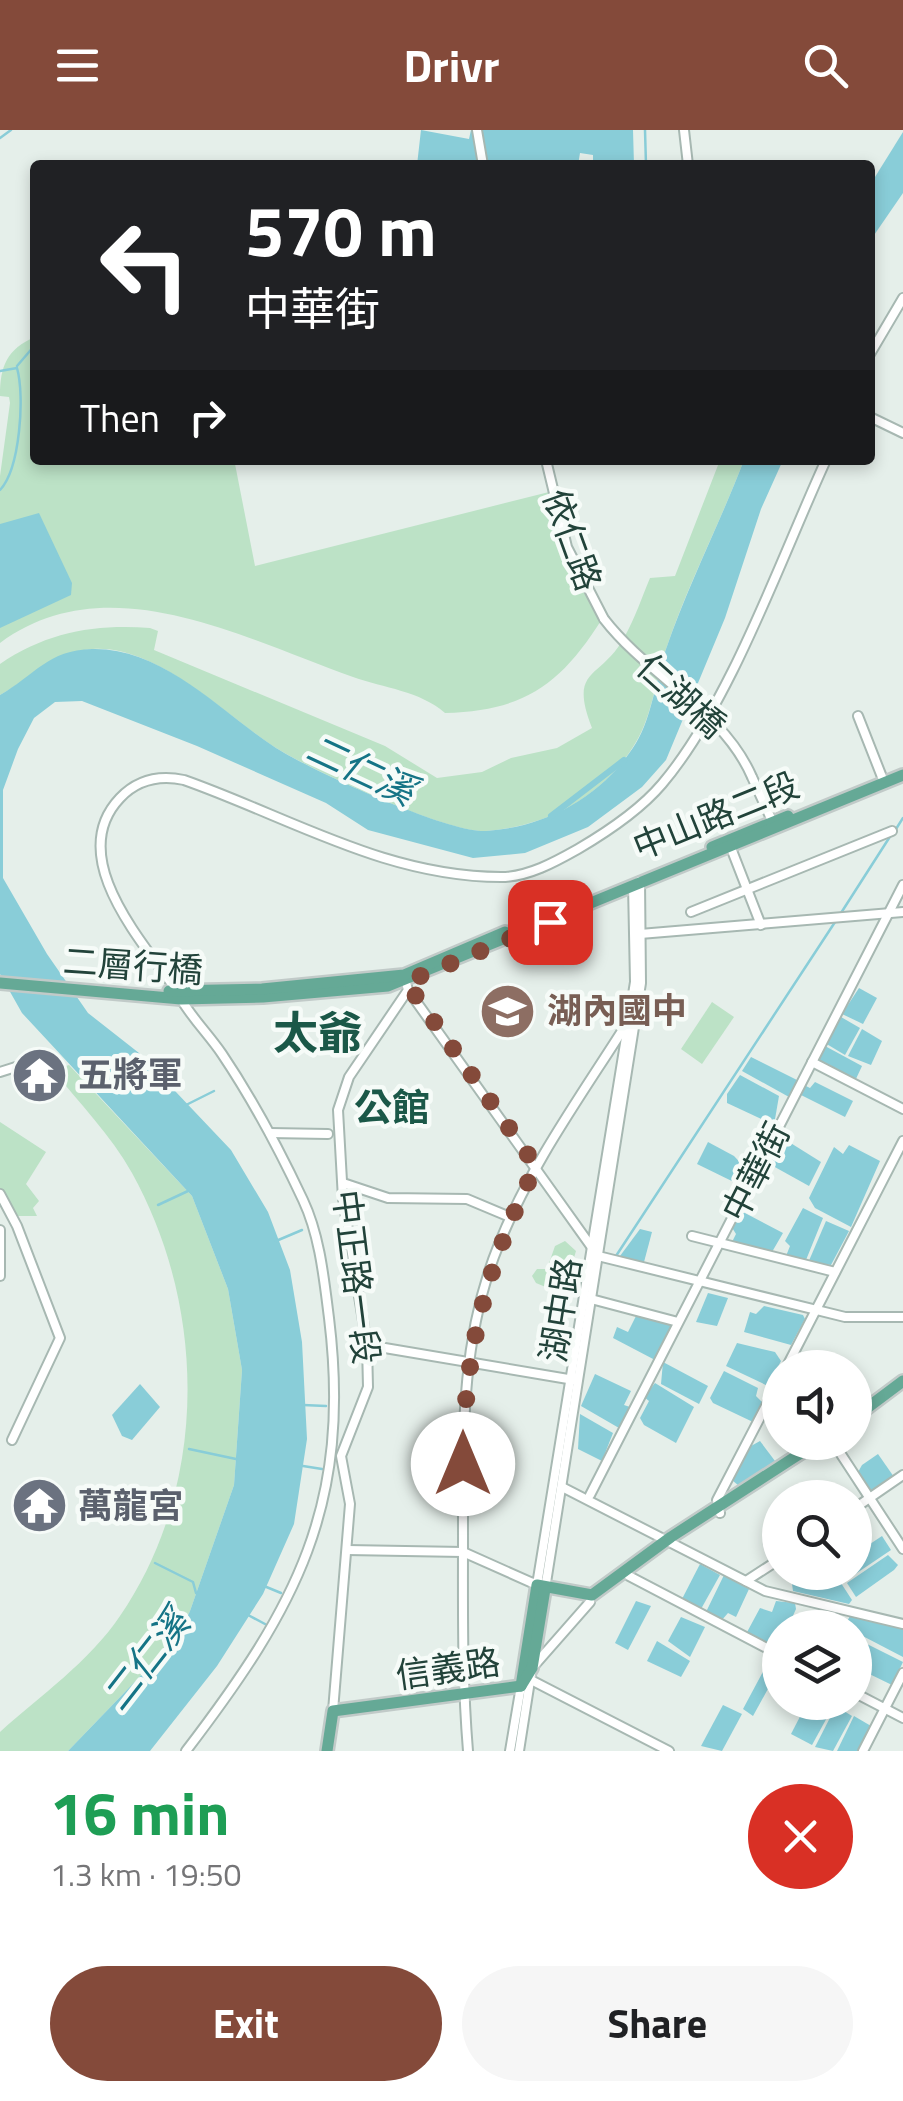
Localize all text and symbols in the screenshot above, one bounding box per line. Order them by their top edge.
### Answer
text: Drivr [403,31,500,99]
icon: menu [50,38,105,93]
icon: search [798,38,853,93]
text: 570 m [245,177,437,283]
icon: left [80,200,210,330]
text: 中華街 [245,274,380,342]
text: Then [80,389,160,447]
icon: right [180,390,235,445]
street label: 依仁路 [530,481,616,598]
street label: 仁湖橋 [625,640,739,750]
water label: 二仁溪 [298,719,430,822]
street label: 中山路二段 [624,757,807,873]
pin [508,880,593,965]
icon: arrive [523,895,578,950]
street label: 二層行橋 [61,933,205,997]
school or university icon: 湖內國中 [478,981,538,1041]
place label: 湖內國中 [547,983,687,1037]
district label: 太爺 [273,998,363,1066]
temple icon: 五將軍 [9,1045,69,1105]
place label: 五將軍 [78,1047,183,1101]
district label: 公館 [354,1078,430,1136]
street label: 中華街 [707,1113,803,1231]
street label: 中正路一段 [320,1187,394,1367]
street label: 湖中路 [525,1254,595,1366]
map controls [762,1350,872,1720]
button: sound [762,1350,872,1460]
position arrow [411,1412,515,1516]
temple icon: 萬龍宮 [9,1476,69,1536]
place label: 萬龍宮 [78,1478,183,1532]
button: search [762,1480,872,1590]
water label: 二仁溪 [87,1593,206,1722]
button: layers [762,1610,872,1720]
street label: 信義路 [392,1634,504,1702]
text: 16 min [50,1767,229,1858]
button: close [748,1784,853,1889]
text: 1.3 km · 19:50 [50,1850,242,1898]
button: Exit [50,1966,442,2081]
button: Share [462,1966,853,2081]

